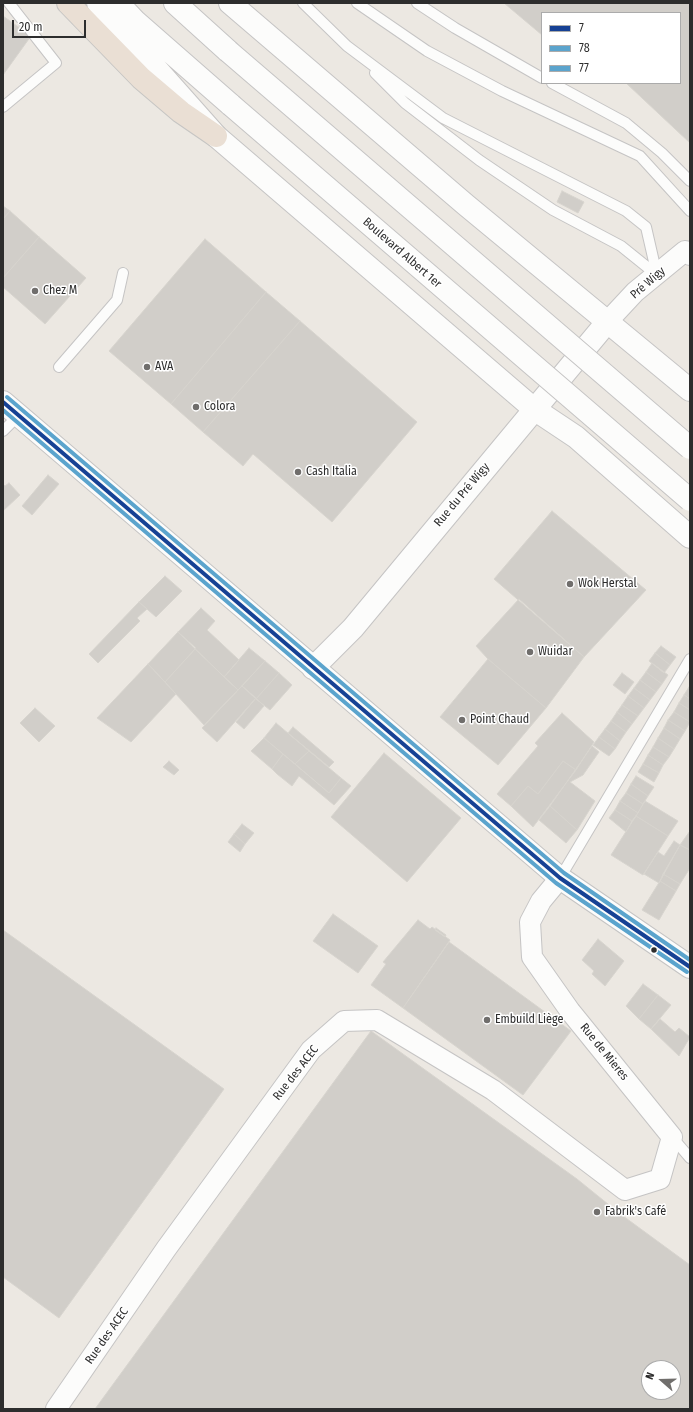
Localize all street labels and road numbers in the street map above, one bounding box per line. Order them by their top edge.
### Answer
street label: Boulevard Albert 1er [360,215,444,291]
street label: Pré Wigy [628,264,668,302]
street label: Rue du Pré Wigy [431,460,493,530]
street label: Rue de Mieres [577,1021,631,1083]
street label: Rue des ACEC [270,1043,322,1103]
street label: Rue des ACEC [82,1305,132,1367]

